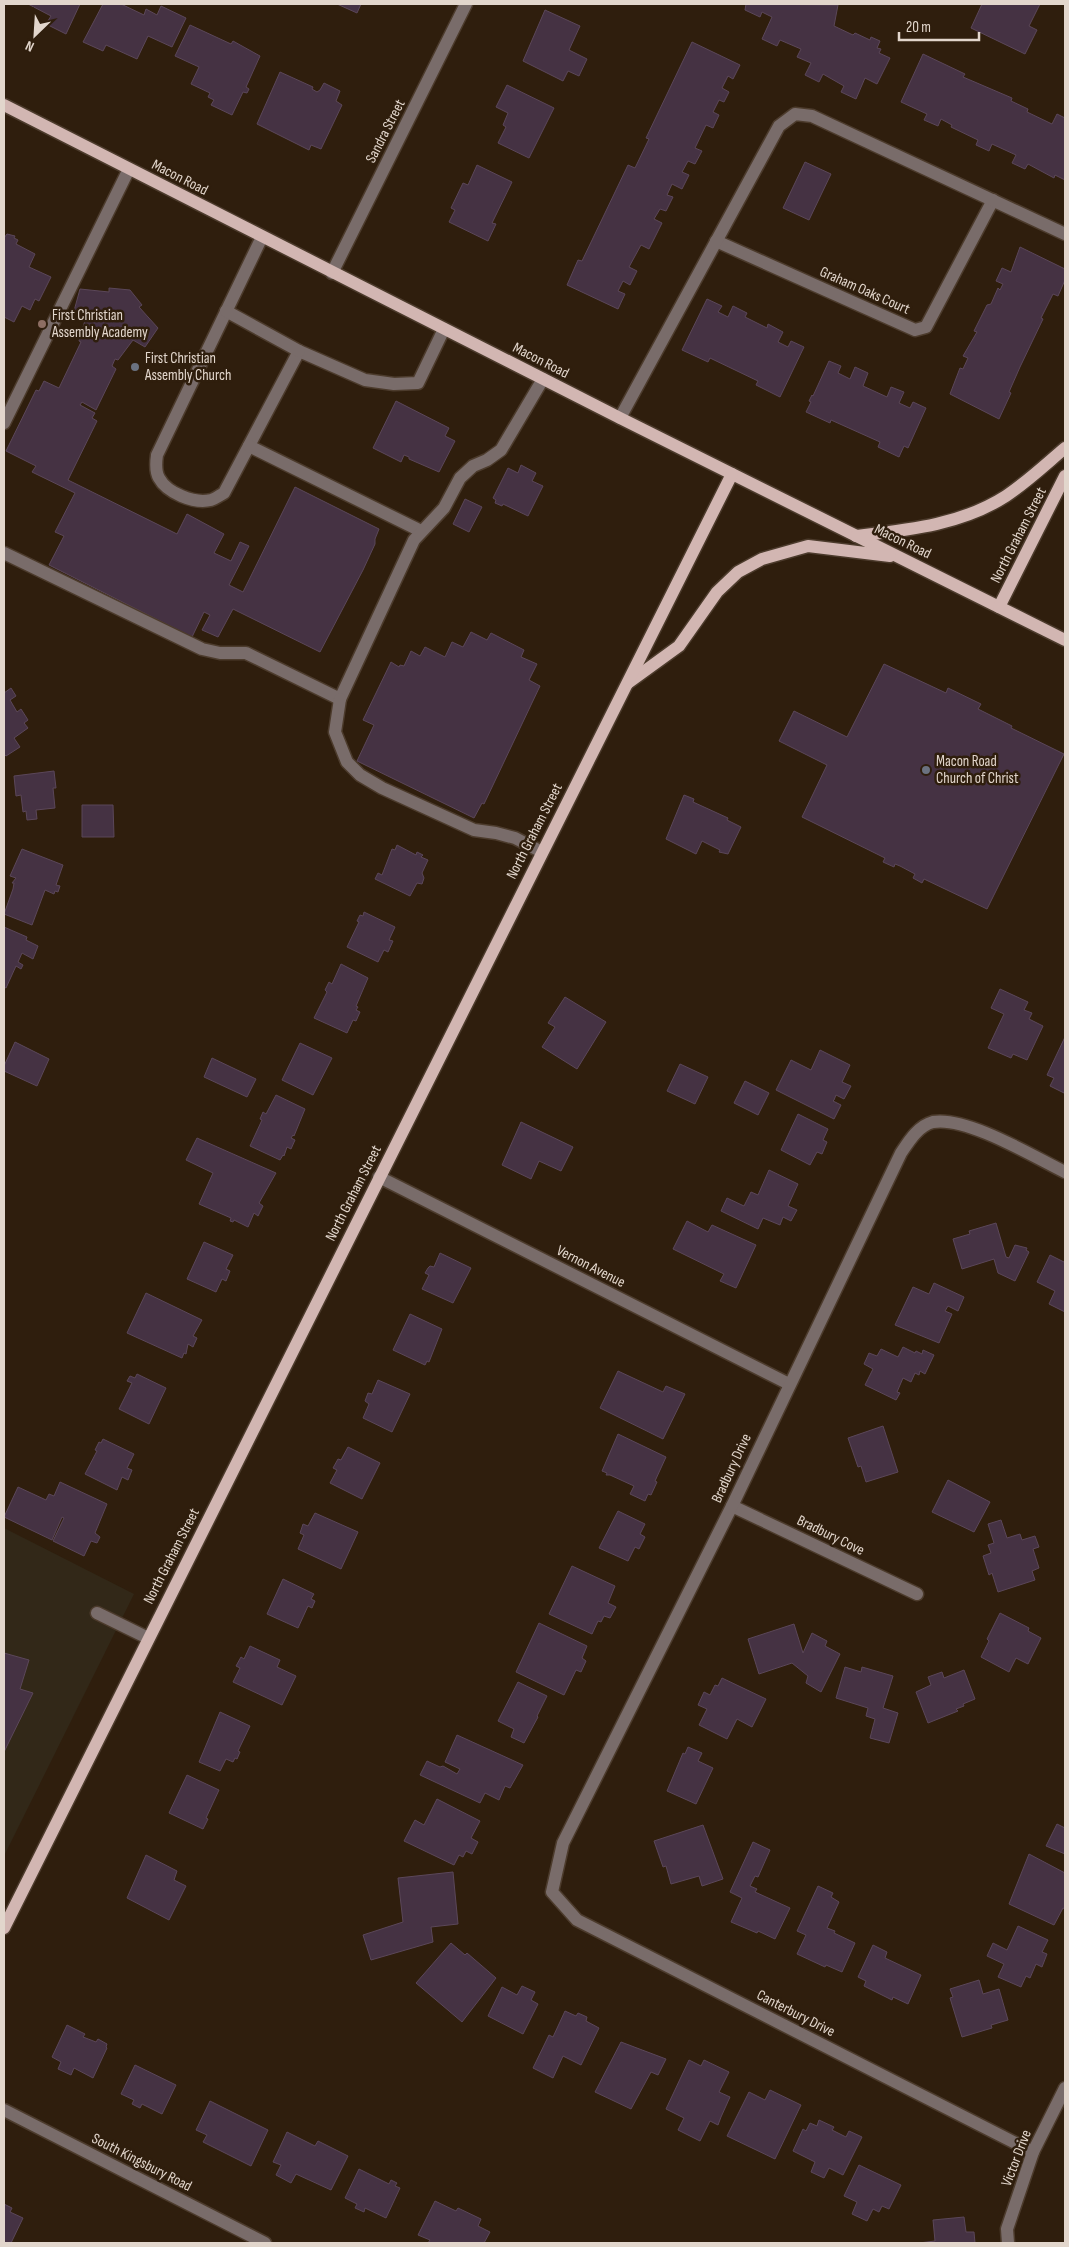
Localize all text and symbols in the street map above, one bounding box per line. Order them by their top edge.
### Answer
north arrow [10,10,60,60]
scale bar [899,10,979,42]
text: 20 m [906,18,931,37]
text: N [23,37,37,56]
street label: Sandra Street [361,96,410,166]
street label: Macon Road [148,155,211,200]
street label: Graham Oaks Court [817,262,913,319]
place label: First Christian Assembly Academy [51,306,148,342]
marker: First Christian Assembly Academy [36,318,48,330]
street label: Macon Road [509,338,572,383]
place label: First Christian Assembly Church [144,349,231,385]
marker: First Christian Assembly Church [129,361,141,373]
street label: North Graham Street [986,484,1051,586]
street label: Macon Road [871,520,934,563]
place label: Macon Road Church of Christ [936,752,1019,788]
marker: Macon Road Church of Christ [920,764,932,776]
street label: North Graham Street [502,780,567,882]
street label: North Graham Street [321,1142,386,1244]
street label: Vernon Avenue [553,1241,628,1292]
street label: Bradbury Drive [707,1431,756,1506]
street label: North Graham Street [139,1505,204,1607]
street label: Bradbury Cove [794,1511,868,1560]
street label: Canterbury Drive [753,1986,838,2041]
street label: Victor Drive [997,2127,1036,2189]
street label: South Kingsbury Road [89,2129,195,2196]

